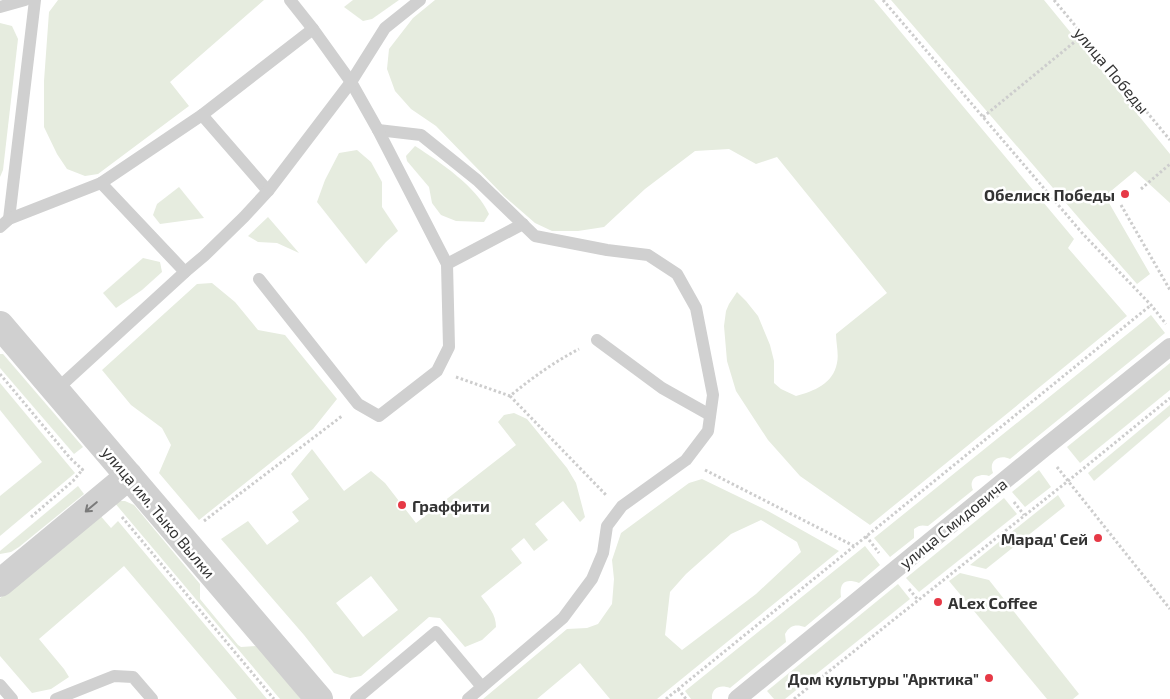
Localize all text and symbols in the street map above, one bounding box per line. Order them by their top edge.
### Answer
street label: улица Победы [1070,23,1154,118]
place label: Обелиск Победы [984,185,1115,204]
marker: Обелиск Победы [1119,188,1131,200]
street label: улица им. Тыко Вылки [98,442,220,582]
street label: улица Смидовича [895,474,1011,573]
place label: Граффити [412,496,490,515]
marker: Граффити [396,499,408,511]
one-way arrow [84,501,97,512]
place label: Марад' Сей [1001,529,1088,548]
marker: Марад' Сей [1092,532,1104,544]
place label: ALex Coffee [948,593,1037,612]
marker: ALex Coffee [932,596,944,608]
place label: Дом культуры "Арктика" [788,669,979,688]
marker: Дом культуры "Арктика" [983,672,995,684]

